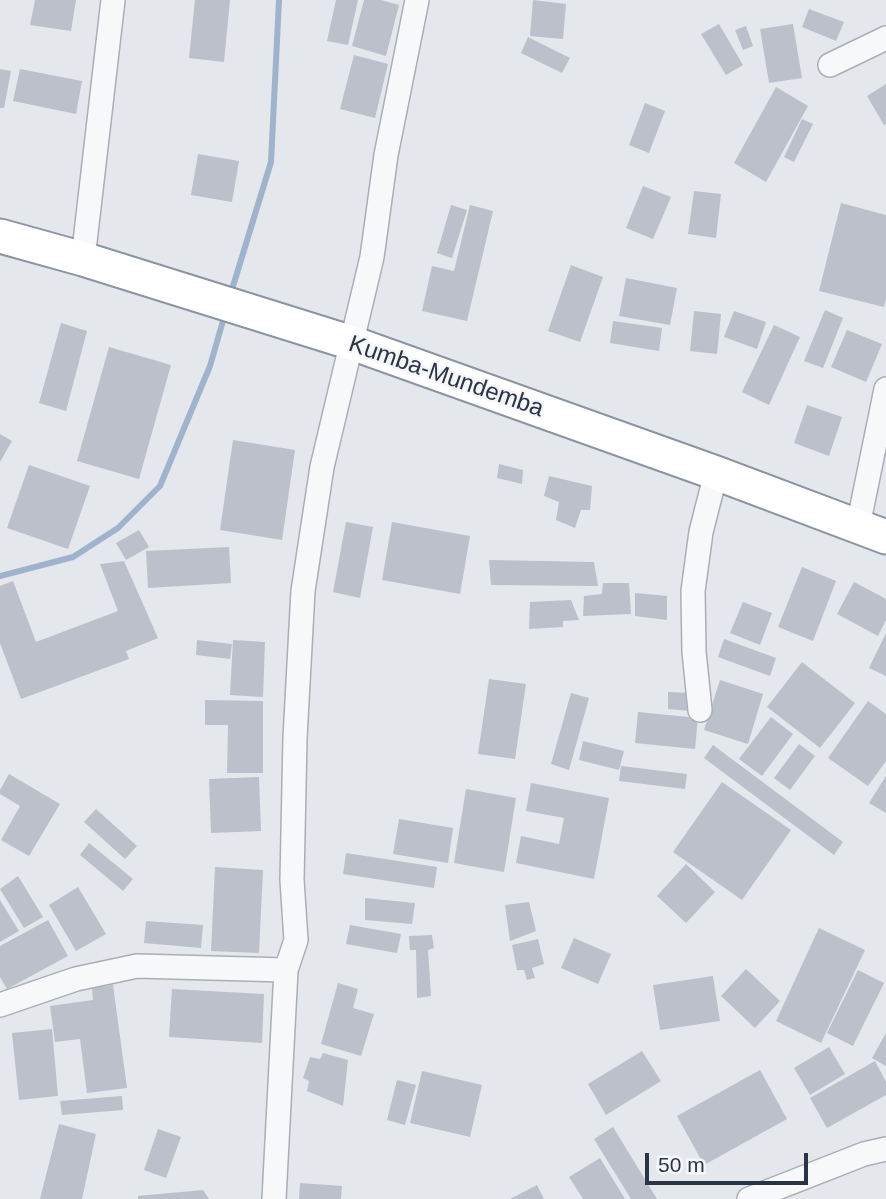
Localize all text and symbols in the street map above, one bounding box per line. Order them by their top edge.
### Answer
street label: Kumba-Mundemba [345,330,547,424]
scale bar [648,1140,811,1184]
text: 50 m [658,1153,705,1176]

